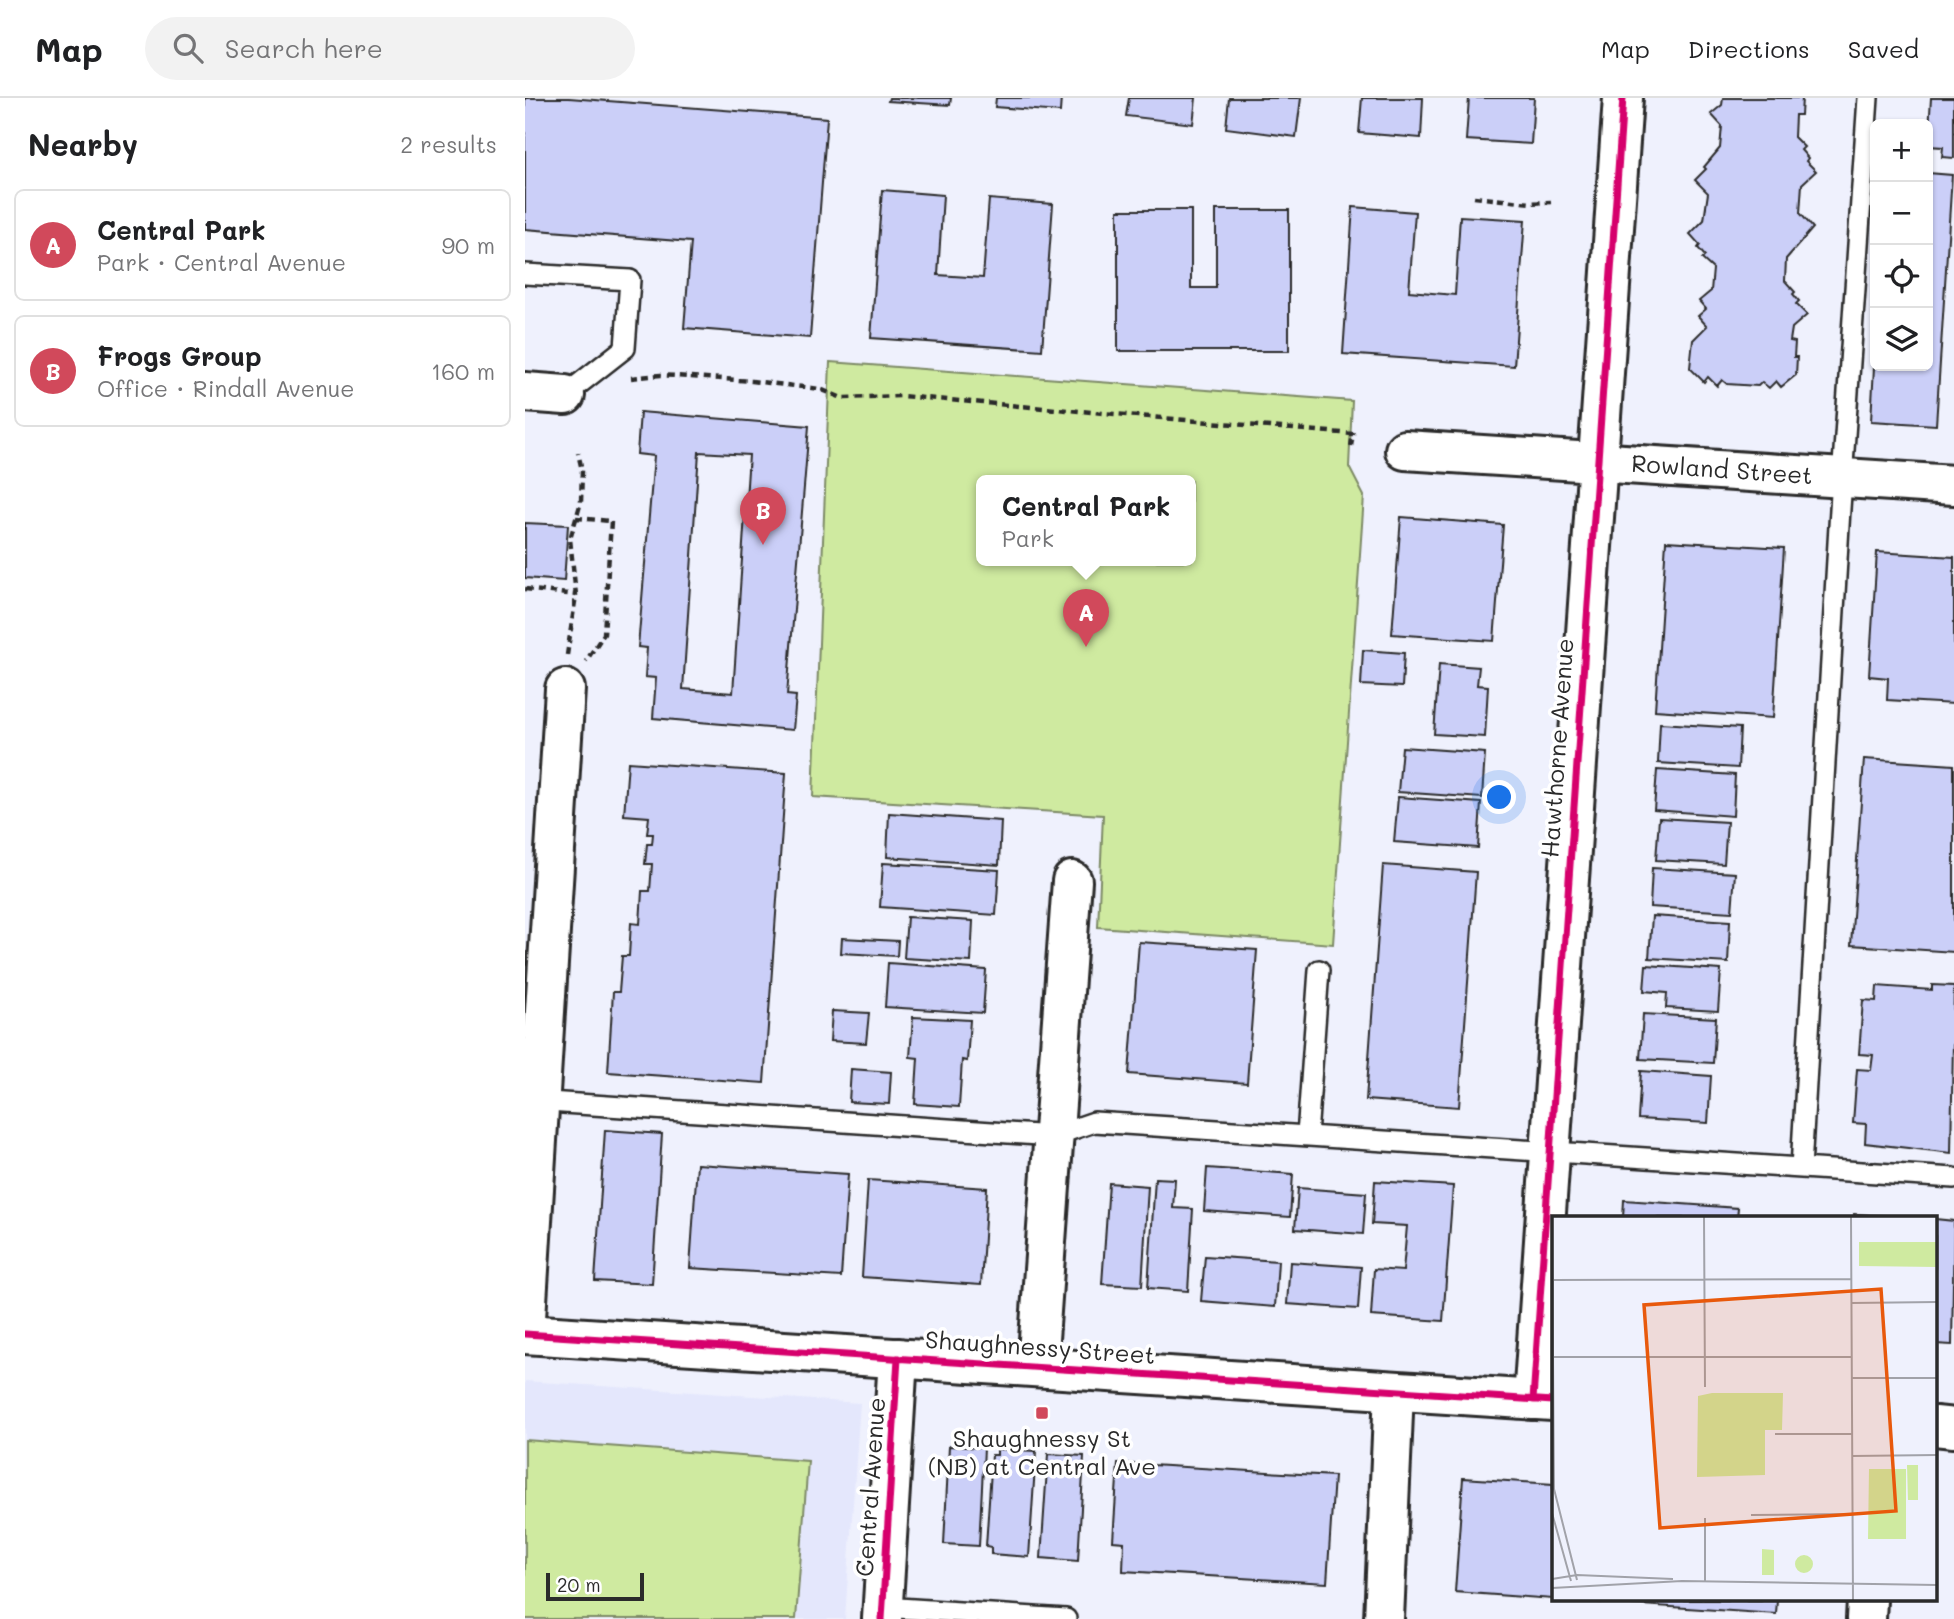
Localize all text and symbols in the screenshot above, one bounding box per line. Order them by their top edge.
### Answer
search box [145,17,635,80]
text: Map [35,27,103,70]
icon: search [169,29,207,67]
text: Search here [225,31,383,65]
text: Map [1601,33,1650,64]
text: Directions [1688,33,1810,64]
text: Saved [1848,33,1919,64]
map controls [1870,119,1933,371]
button: + [1870,119,1933,182]
text: Nearby [28,124,138,164]
text: 2 results [400,129,497,159]
button: − [1870,182,1933,245]
text: Central Park [97,213,265,247]
text: A [45,230,61,260]
text: 90 m [442,230,495,260]
button: locate [1870,245,1933,308]
text: Park · Central Avenue [97,247,346,277]
button: layers [1870,308,1933,371]
text: Frogs Group [97,339,262,373]
text: B [45,356,61,386]
text: 160 m [431,356,495,386]
text: Office · Rindall Avenue [97,373,355,403]
street label: Rowland Street [1630,447,1814,490]
popup [976,475,1196,566]
pin: B [740,487,786,545]
text: Central Park [1002,489,1170,523]
text: Park [1002,523,1054,553]
pin: A [1063,589,1109,647]
street label: Hawthorne Avenue [1533,637,1580,859]
your location [1482,780,1516,814]
inset map [1552,1216,1937,1602]
street label: Shaughnessy Street [924,1323,1156,1370]
street label: Central Avenue [848,1396,891,1578]
marker: Shaughnessy St (NB) at Central Ave [1034,1405,1050,1421]
place label: Shaughnessy St (NB) at Central Ave [928,1422,1156,1481]
scale bar [546,1570,644,1602]
text: 20 m [557,1572,601,1597]

